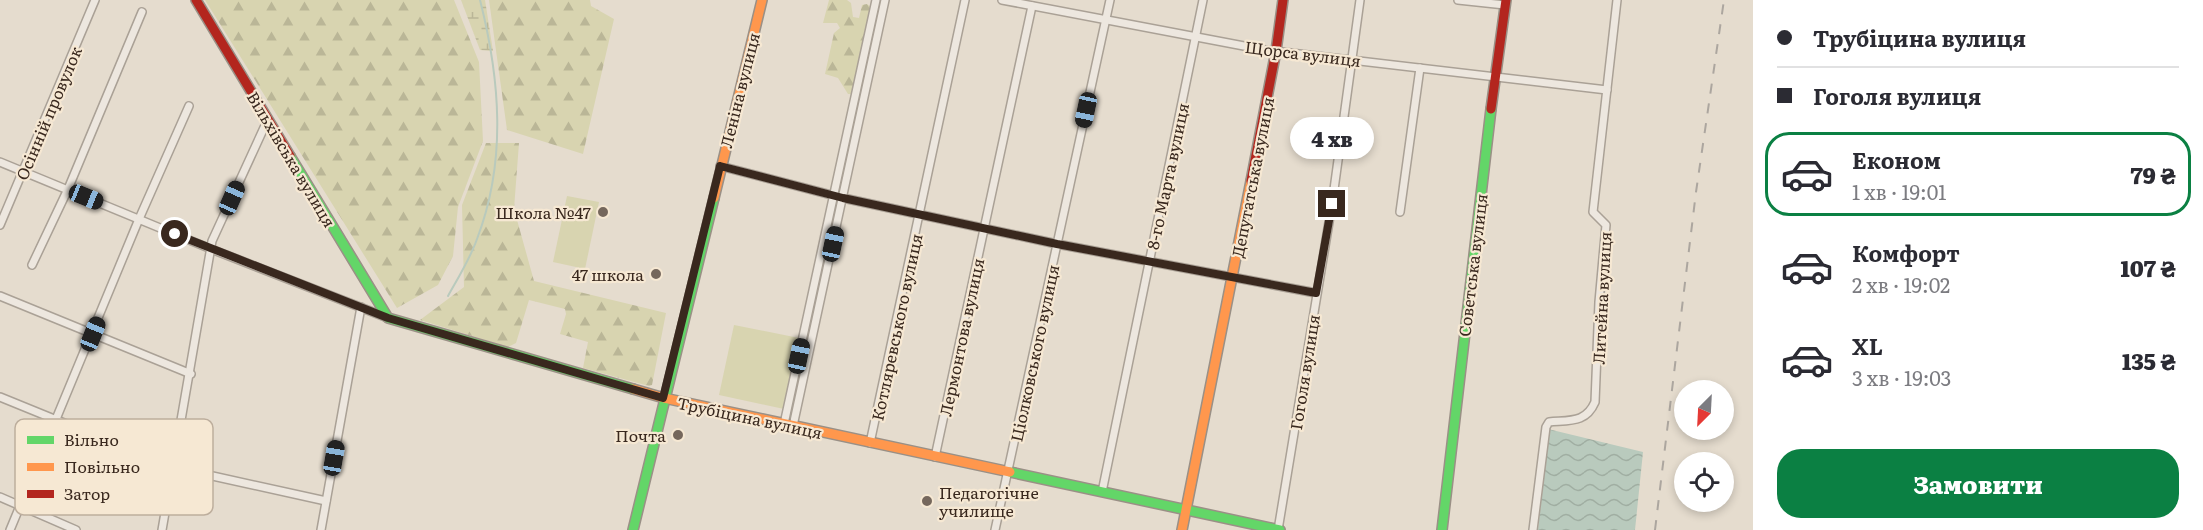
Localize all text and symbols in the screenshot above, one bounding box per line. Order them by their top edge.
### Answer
text: Трубіцина вулиця [1813,21,2026,54]
street label: Леніна вулиця [713,30,765,150]
street label: Щорса вулиця [1244,34,1362,72]
street label: Осінній провулок [9,42,87,184]
text: Гоголя вулиця [1813,79,1981,112]
street label: Вільхівська вулиця [242,86,342,232]
car [1073,91,1099,129]
street label: Депутатська вулиця [1225,95,1279,259]
street label: 8-го Марта вулиця [1140,101,1194,251]
callout: 4 хв [1290,117,1374,159]
text: 4 хв [1311,123,1353,153]
text: Економ [1852,143,1941,176]
icon: car [1780,147,1834,201]
text: 79 ₴ [2130,158,2176,191]
text: 1 хв · 19:01 [1852,176,1946,206]
car [216,178,248,218]
car [66,182,106,212]
route end [1318,190,1345,217]
street label: Советська вулиця [1451,192,1493,338]
place label: Школа №47 [496,200,591,224]
marker: Школа №47 [596,205,610,219]
route start [161,220,188,247]
car [820,225,846,263]
street label: Котляревського вулиця [864,231,928,423]
street label: Литейна вулиця [1586,231,1616,365]
text: Комфорт [1852,236,1960,269]
icon: car [1780,240,1834,294]
text: 107 ₴ [2121,251,2176,284]
street label: Лермонтова вулиця [933,256,989,418]
place label: 47 школа [572,262,644,286]
street label: Ціолковського вулиця [1003,262,1065,444]
marker: 47 школа [649,267,663,281]
text: 2 хв · 19:02 [1852,269,1950,299]
street label: Гоголя вулиця [1283,312,1325,432]
car [78,314,108,354]
text: XL [1852,329,1883,362]
icon: car [1780,333,1834,387]
car [786,337,812,375]
text: 135 ₴ [2122,344,2176,377]
text: 3 хв · 19:03 [1852,362,1951,392]
north arrow [1674,380,1734,440]
map controls [1674,380,1734,512]
street label: Трубіцина вулиця [675,390,825,444]
legend [15,419,213,515]
place label: Почта [615,423,666,447]
text: Вільно [64,427,119,451]
marker: Почта [671,428,685,442]
car [322,439,346,477]
button: Замовити [1777,449,2179,518]
button: locate [1674,452,1734,512]
text: Повільно [64,454,140,478]
place label: Педагогічне училище [939,480,1039,522]
text: Затор [64,481,110,505]
marker: Педагогічне училище [920,494,934,508]

